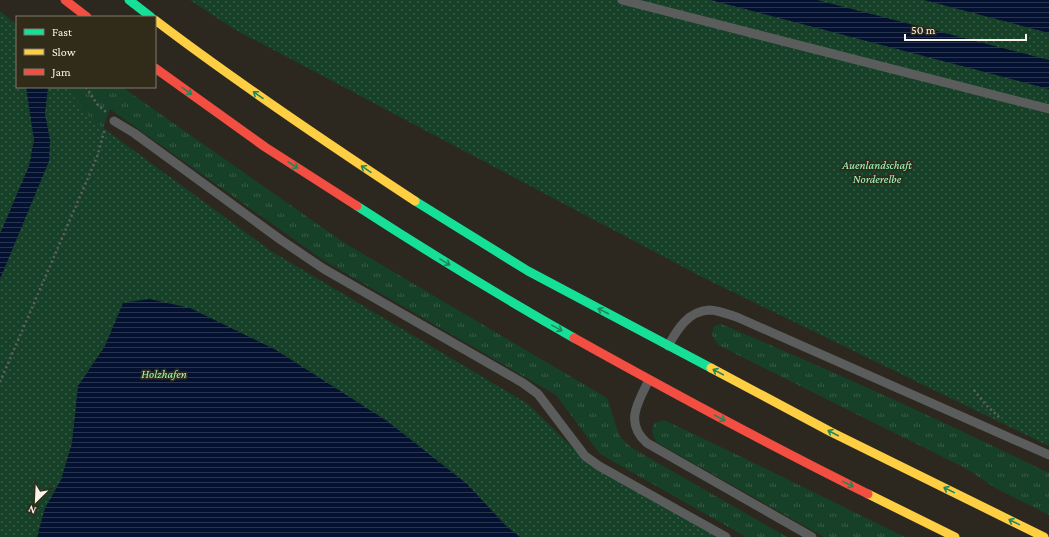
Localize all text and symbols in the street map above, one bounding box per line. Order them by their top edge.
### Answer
legend [16,16,156,88]
scale bar [905,16,1026,42]
text: 50 m [911,23,936,37]
text: Fast [52,25,73,39]
text: Slow [52,45,76,59]
text: Jam [51,65,71,79]
one-way arrow [181,87,192,95]
one-way arrow [253,91,264,99]
park label: Auenlandschaft Norderelbe [841,158,912,186]
one-way arrow [287,162,299,170]
one-way arrow [360,165,371,173]
one-way arrow [439,259,451,267]
one-way arrow [597,307,609,314]
one-way arrow [551,325,563,333]
park label: Holzhafen [141,367,187,381]
one-way arrow [712,368,724,375]
one-way arrow [714,414,726,422]
one-way arrow [827,429,839,436]
north arrow [16,481,56,521]
one-way arrow [842,481,854,488]
one-way arrow [943,486,955,493]
text: N [26,503,38,517]
one-way arrow [1008,518,1020,525]

